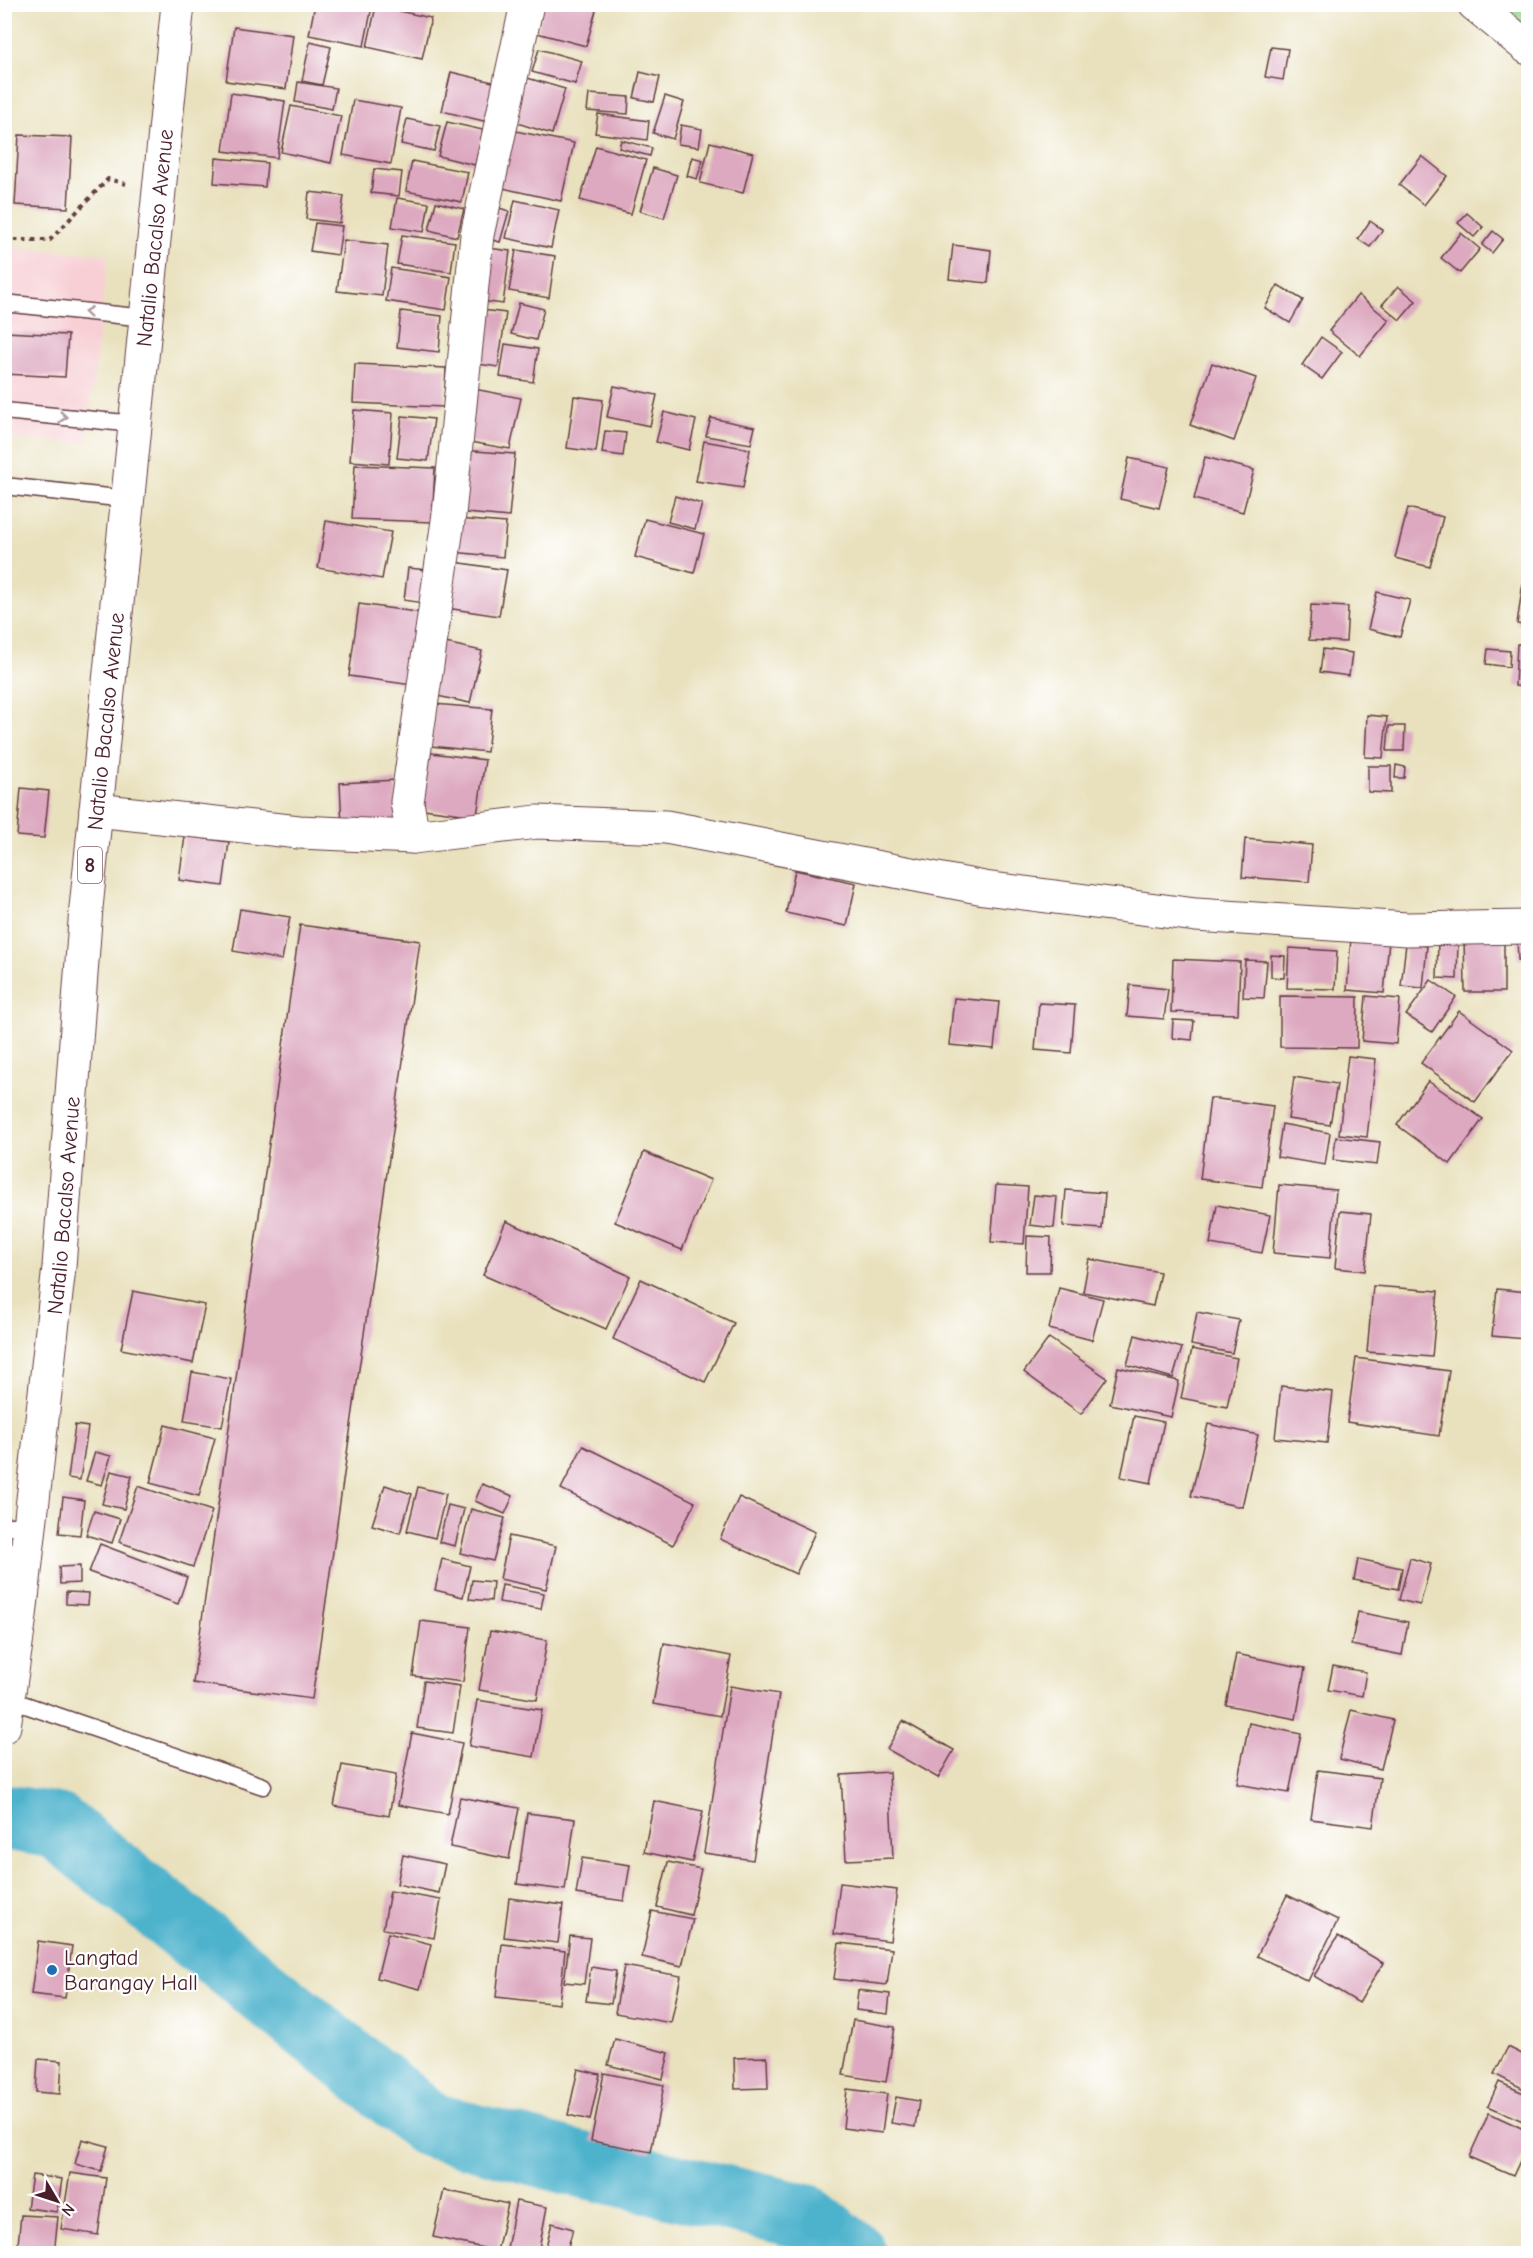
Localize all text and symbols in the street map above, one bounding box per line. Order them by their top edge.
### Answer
street label: Natalio Bacalso Avenue [131,128,179,348]
one-way arrow [83,306,92,319]
one-way arrow [58,410,67,423]
street label: Natalio Bacalso Avenue [82,611,130,831]
road number: 8 [78,847,102,883]
street label: Natalio Bacalso Avenue [42,1096,86,1316]
place label: Langtad Barangay Hall [64,1945,198,1996]
marker: Langtad Barangay Hall [45,1963,59,1977]
north arrow [27,2171,87,2231]
text: N [58,2200,78,2220]

